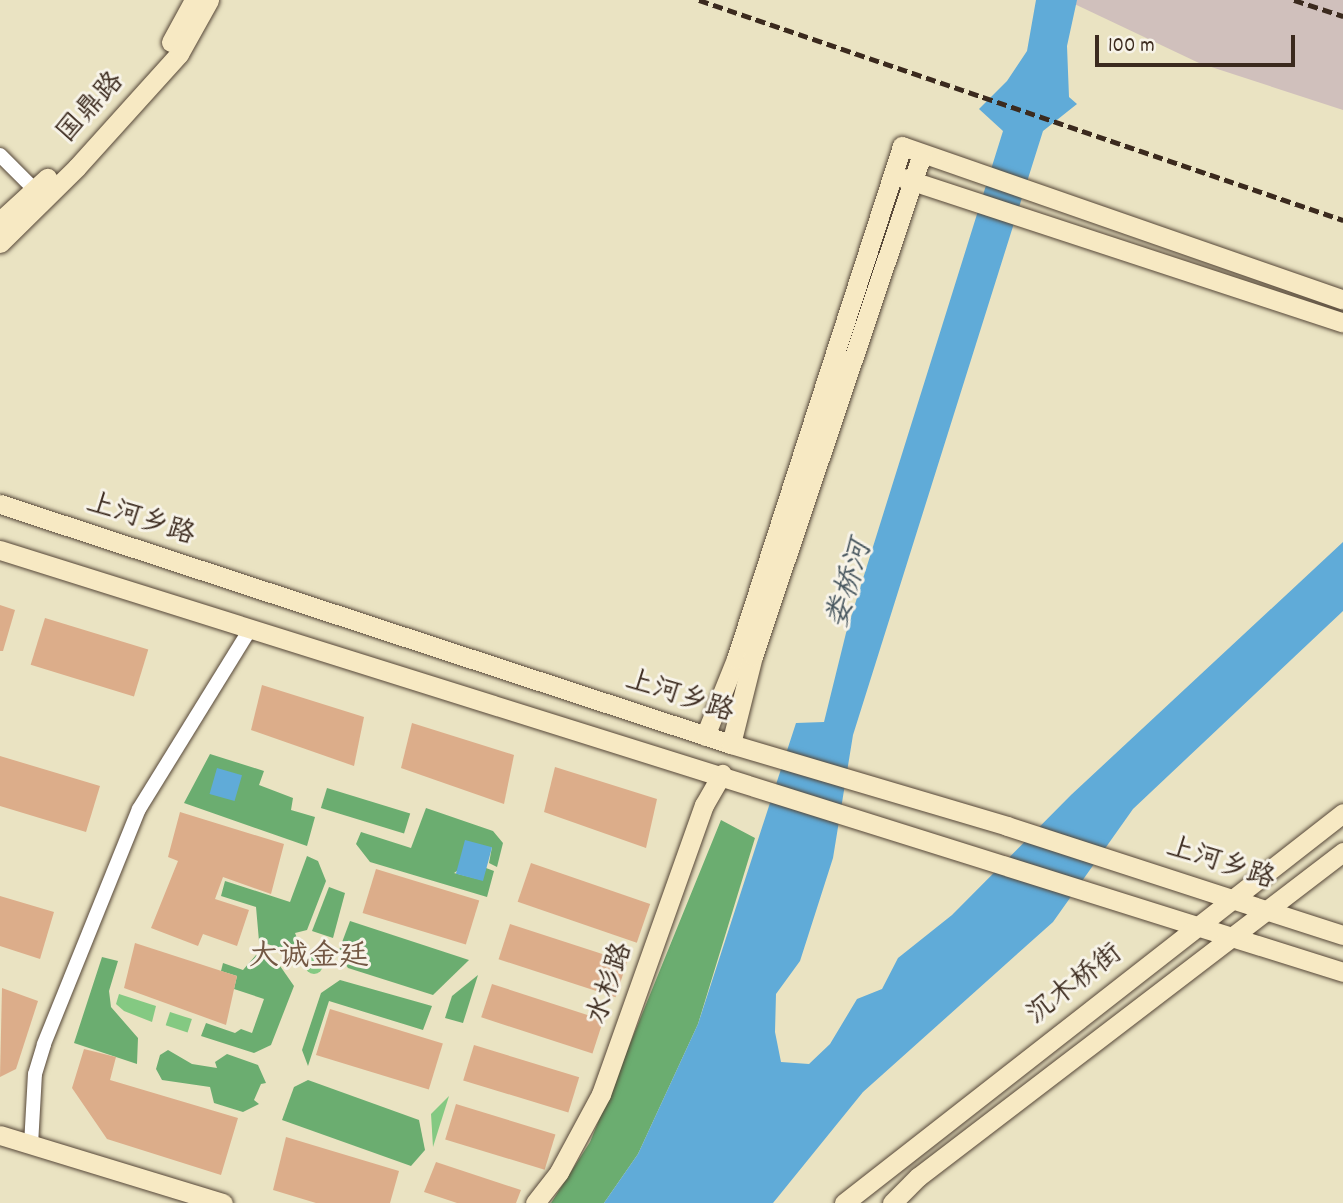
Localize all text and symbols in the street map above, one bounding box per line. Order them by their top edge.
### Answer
scale bar [1098,21,1298,65]
text: 100 m [1108,32,1155,62]
street label: 国鼎路 [51,67,133,151]
street label: 上河乡路 [82,488,198,554]
water label: 娄桥河 [822,537,882,633]
street label: 上河乡路 [621,665,737,731]
street label: 上河乡路 [1162,832,1278,898]
street label: 沉木桥街 [1022,938,1130,1034]
street label: 水杉路 [582,939,642,1029]
district label: 大诚金廷 [249,941,369,977]

